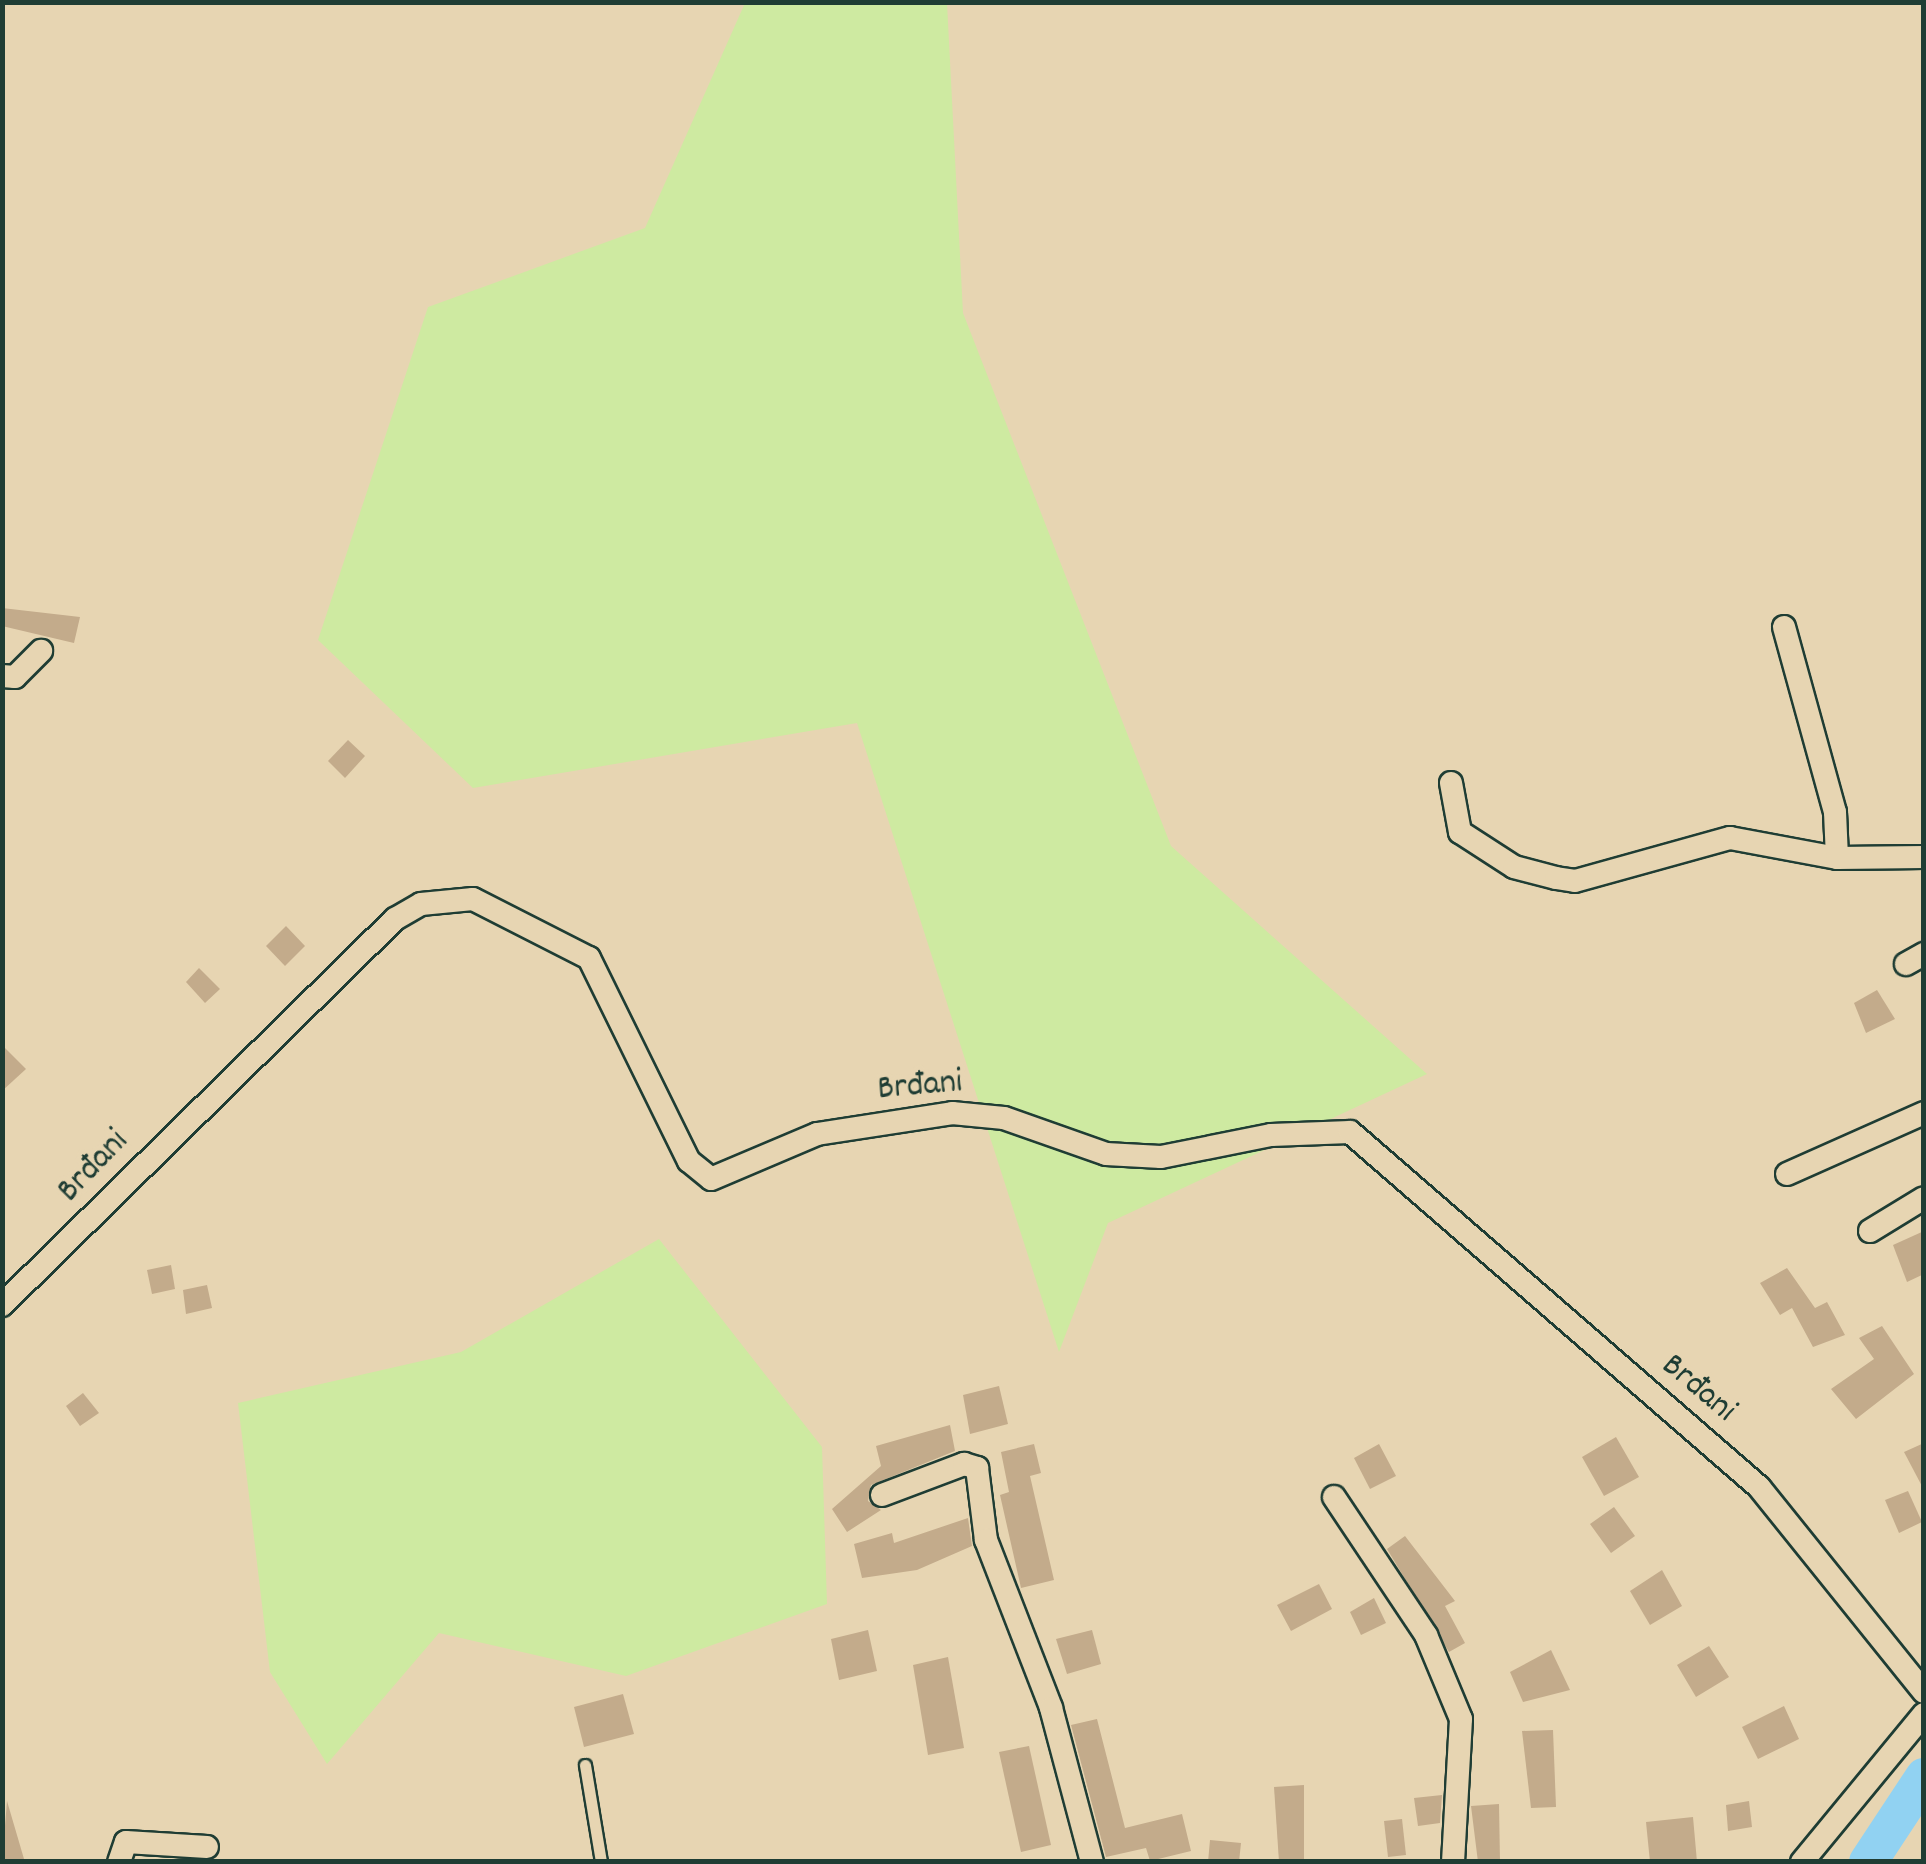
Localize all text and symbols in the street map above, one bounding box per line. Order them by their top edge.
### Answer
street label: Brđani [876,1062,964,1112]
street label: Brđani [49,1122,139,1212]
street label: Brđani [1652,1346,1744,1432]

